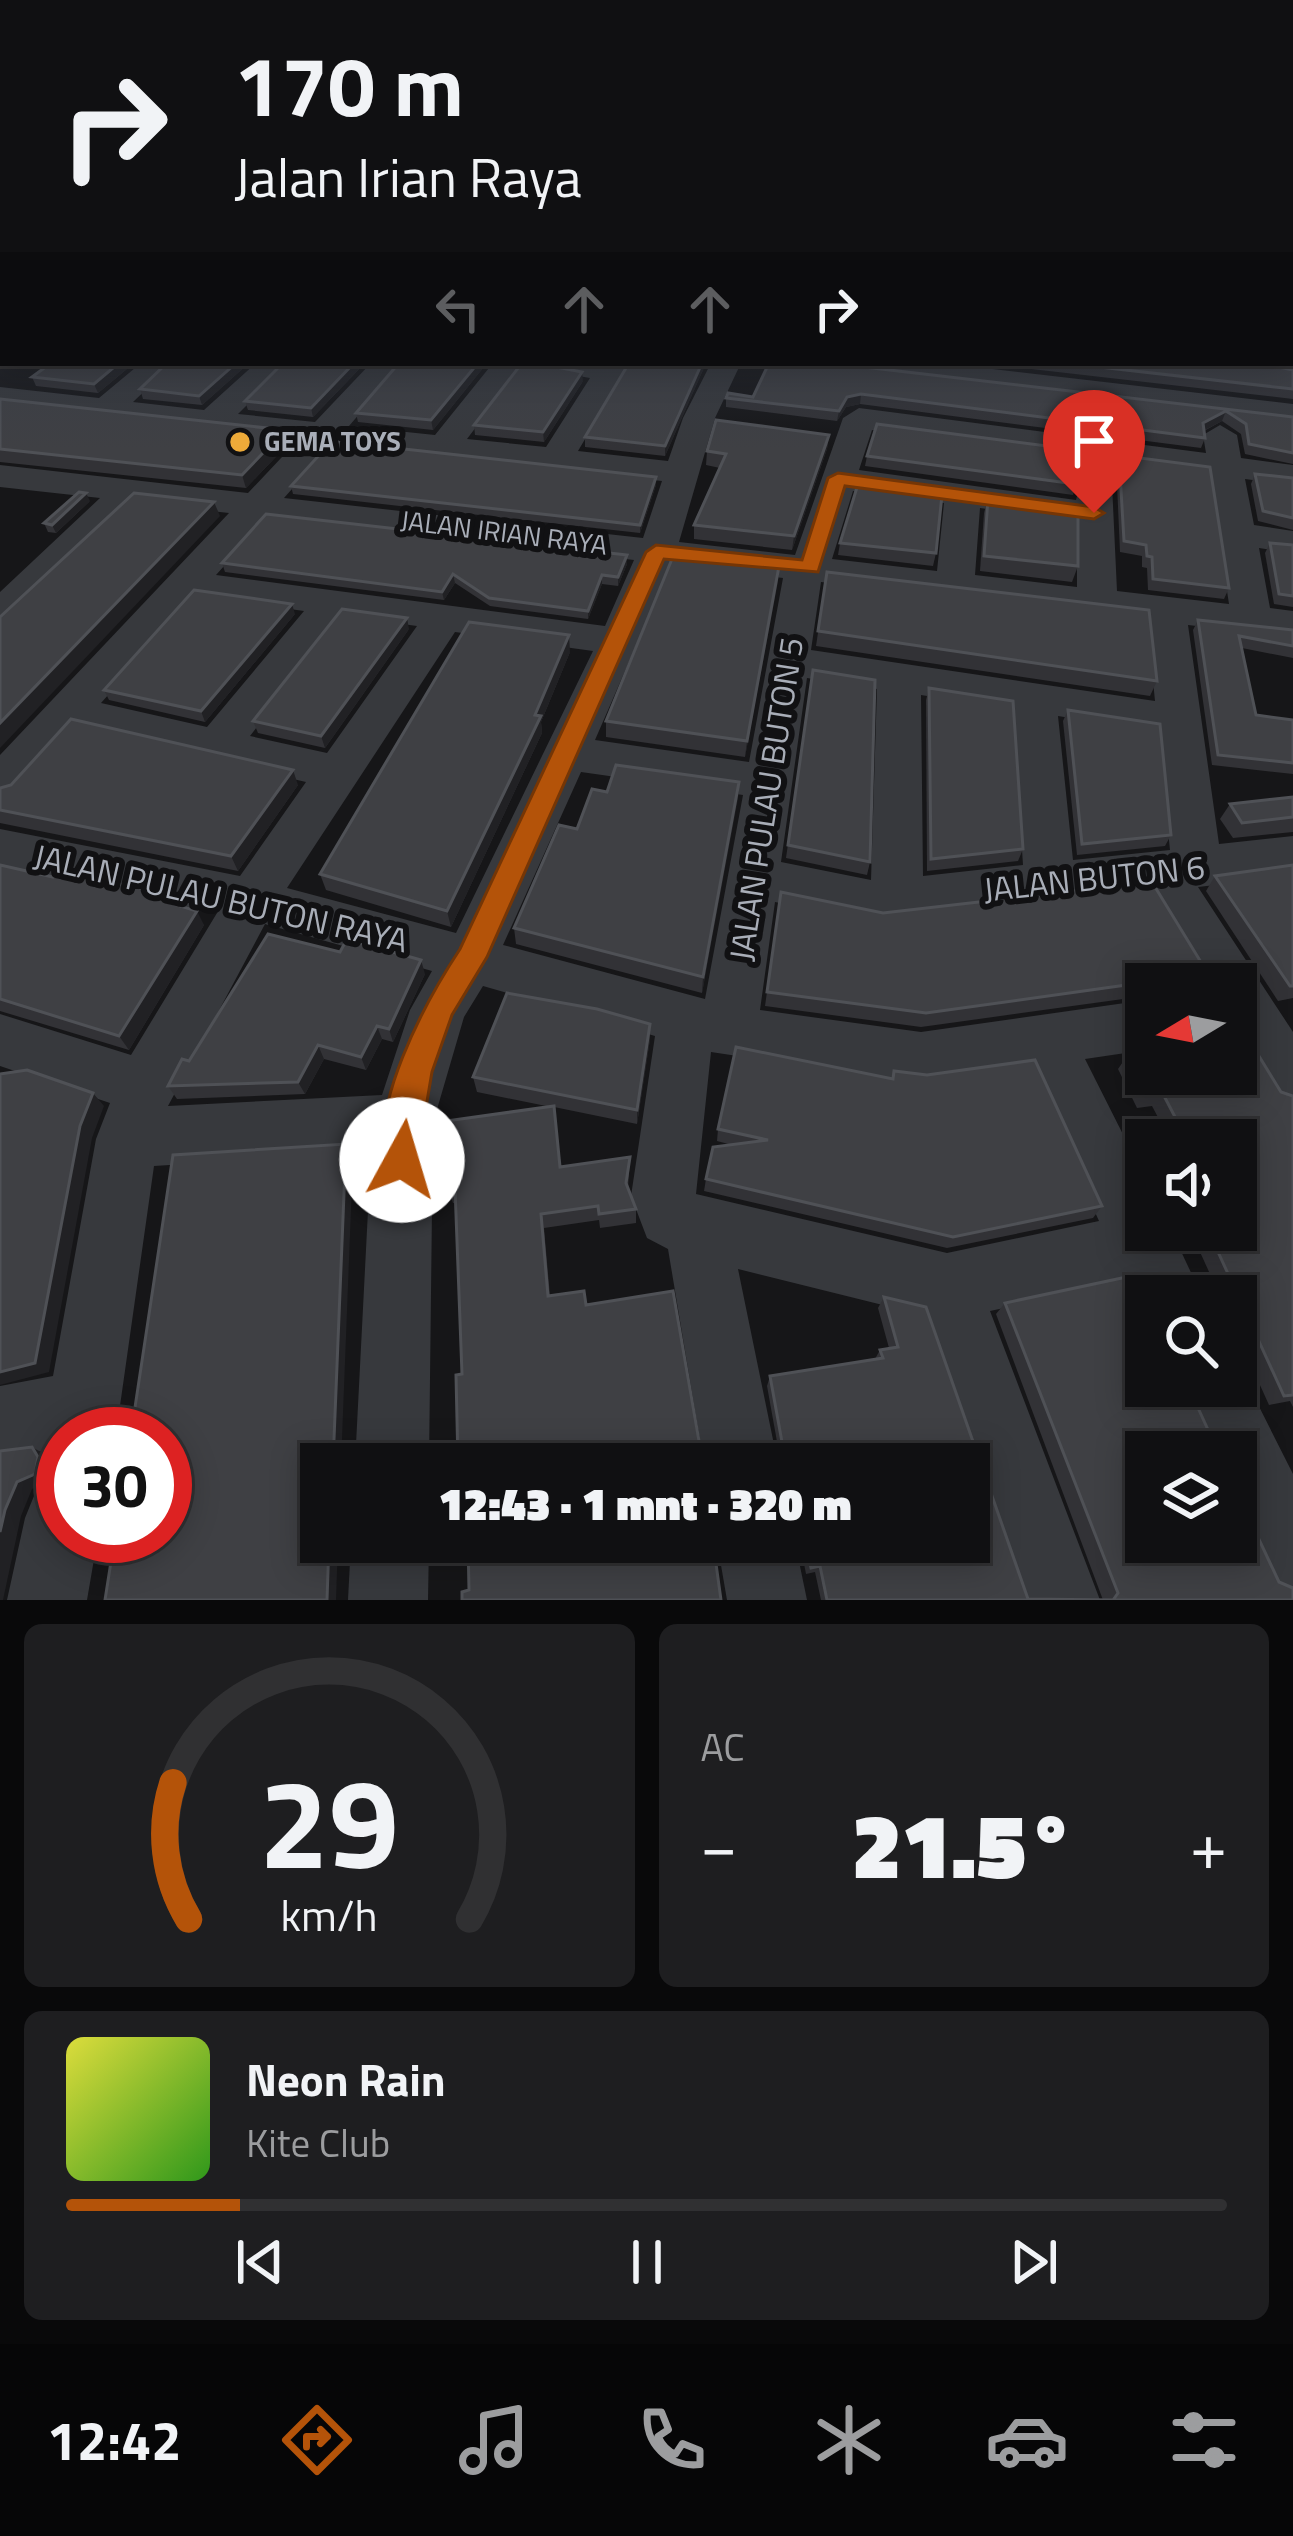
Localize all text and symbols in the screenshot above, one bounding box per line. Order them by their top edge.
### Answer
text: 170 m [234,21,464,149]
icon: right [36,48,192,204]
text: Jalan Irian Raya [234,136,582,218]
icon: left [425,276,491,342]
icon: ahead [551,276,617,342]
icon: ahead [677,276,743,342]
icon: right [803,276,869,342]
pin [1043,390,1145,513]
icon: arrive [1061,408,1127,474]
place label: GEMA TOYS [264,420,401,461]
marker: GEMA TOYS [227,429,253,455]
street label: JALAN IRIAN RAYA [399,498,610,565]
street label: JALAN PULAU BUTON 5 [716,634,816,964]
street label: JALAN PULAU BUTON RAYA [29,831,413,965]
street label: JALAN BUTON 6 [981,842,1207,914]
north arrow [1125,963,1257,1095]
map controls [1125,963,1257,1563]
position arrow [339,1097,465,1223]
button: sound [1125,1119,1257,1251]
button: search [1125,1275,1257,1407]
speed limit sign: 30 [36,1407,192,1563]
button: layers [1125,1431,1257,1563]
text: 12:43 · 1 mnt · 320 m [438,1469,852,1537]
text: AC [701,1717,745,1776]
text: 29 [259,1727,399,1916]
text: 21.5° [852,1776,1075,1913]
text: − [701,1794,737,1895]
text: + [1190,1794,1227,1895]
text: km/h [281,1881,378,1947]
text: Neon Rain [246,2045,446,2113]
text: Kite Club [246,2113,390,2172]
icon: previous [227,2229,293,2295]
icon: pause [614,2229,680,2295]
icon: next [1001,2229,1067,2295]
icon: directions [275,2398,359,2482]
icon: music [452,2398,536,2482]
icon: phone [630,2398,714,2482]
icon: climate [807,2398,891,2482]
icon: car [985,2398,1069,2482]
icon: filters [1162,2398,1246,2482]
text: 12:42 [47,2399,182,2481]

